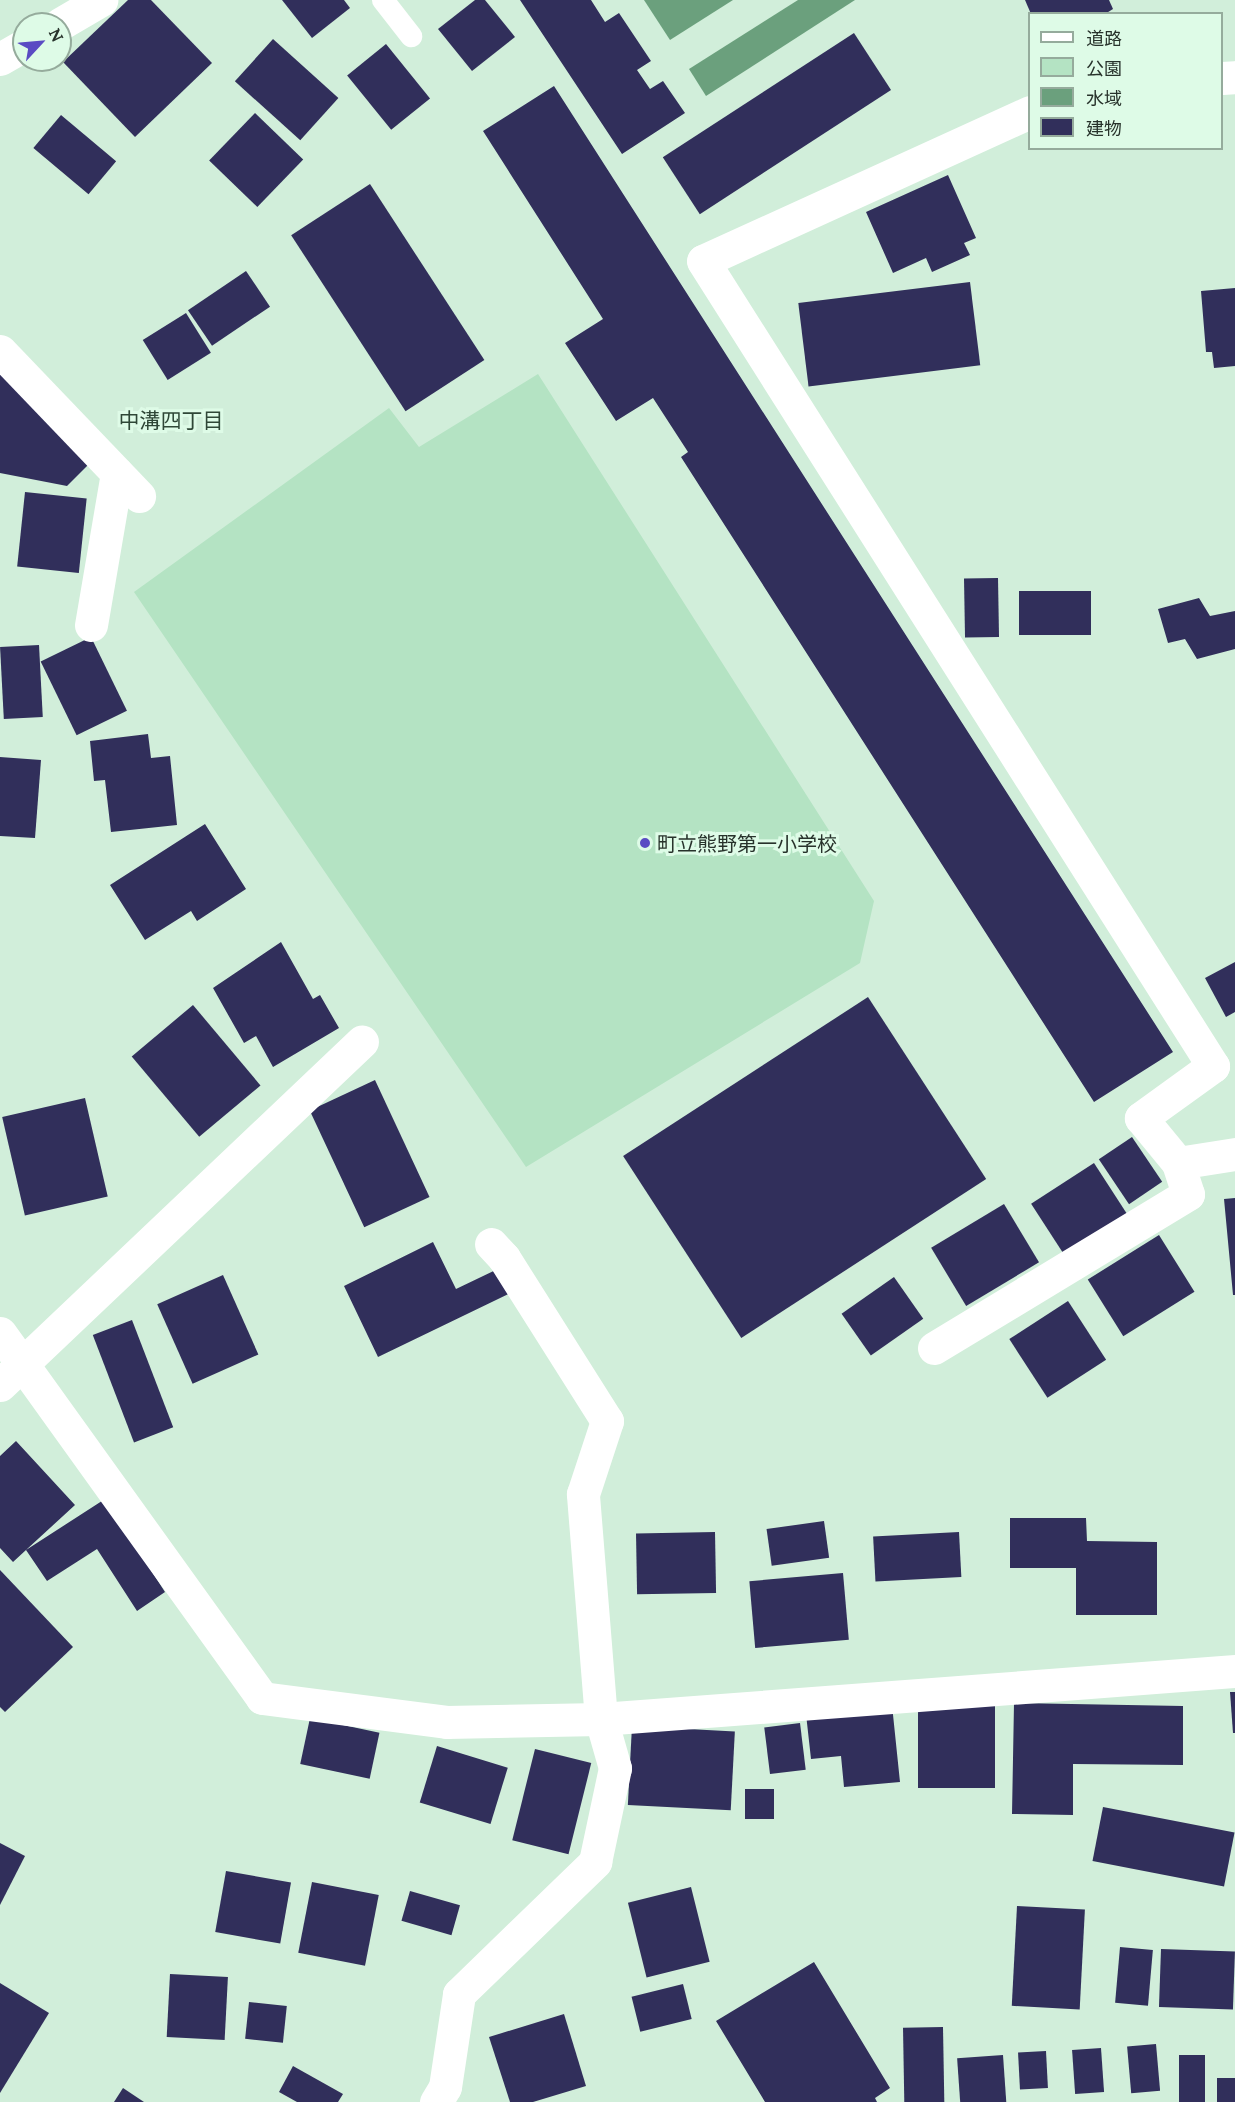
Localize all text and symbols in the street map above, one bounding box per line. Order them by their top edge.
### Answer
north arrow [12,12,72,72]
legend [1028,12,1223,150]
text: N [45,25,68,45]
text: 道路 [1086,27,1122,50]
text: 公園 [1086,57,1122,80]
text: 水域 [1086,87,1122,110]
text: 建物 [1086,117,1122,140]
district label: 中溝四丁目 [119,408,223,434]
place label: 町立熊野第一小学校 [657,831,837,855]
marker: 町立熊野第一小学校 [638,836,652,850]

